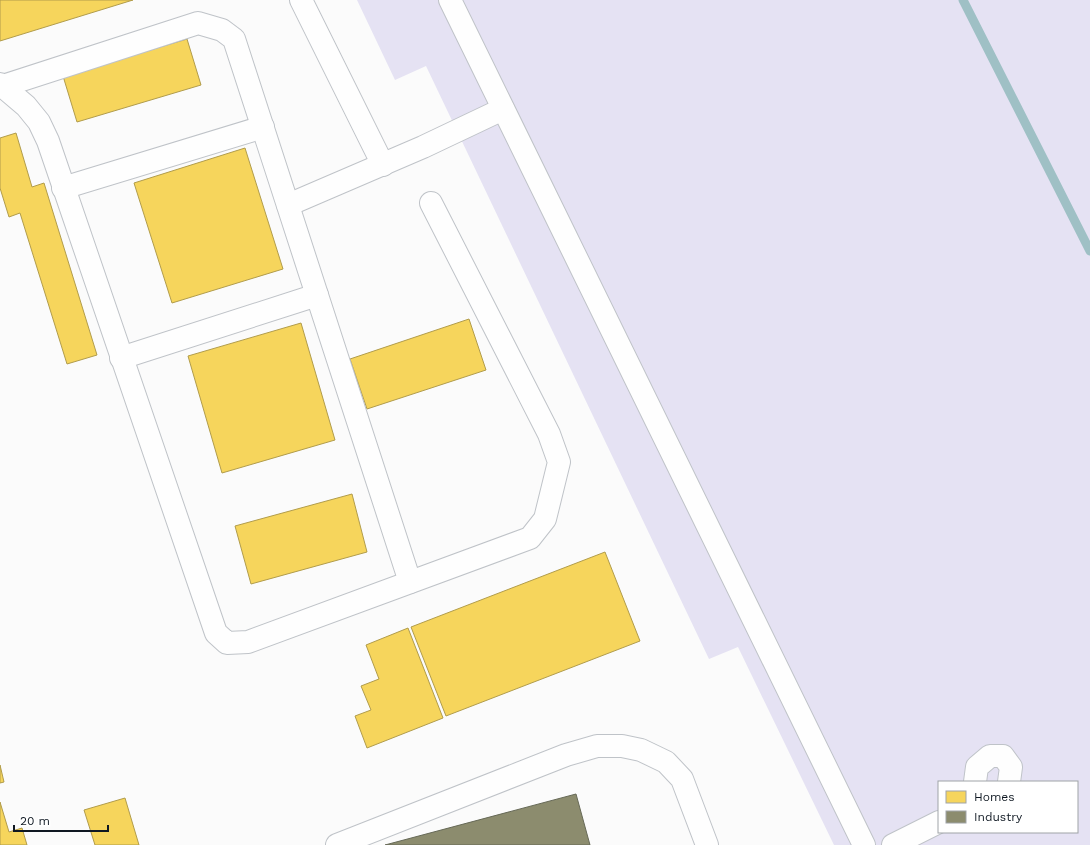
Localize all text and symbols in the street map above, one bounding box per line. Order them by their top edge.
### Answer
legend [938,781,1078,833]
text: Homes [974,790,1015,804]
scale bar [14,807,108,833]
text: Industry [974,810,1023,824]
text: 20 m [20,814,50,828]

